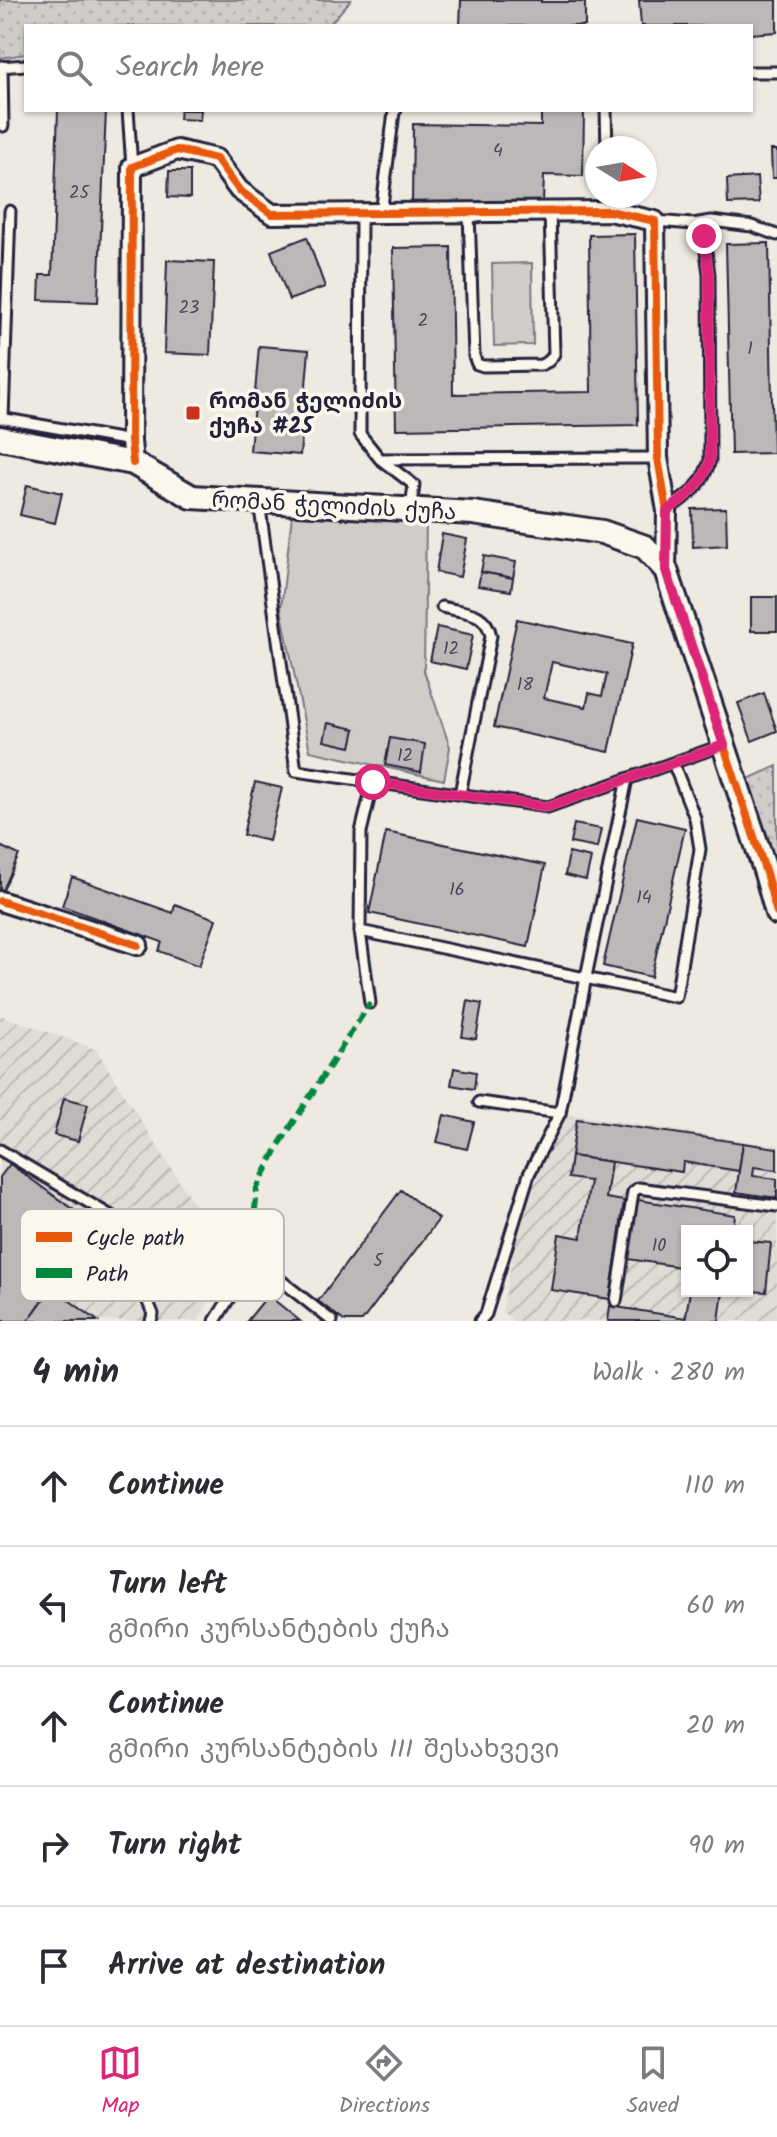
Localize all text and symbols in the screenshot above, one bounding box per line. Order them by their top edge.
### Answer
search box [24,24,753,112]
text: Search here [116,44,264,92]
icon: search [52,46,96,90]
north arrow [585,136,657,208]
house number: 4 [493,137,503,166]
house number: 25 [69,179,90,208]
route end [686,218,722,254]
house number: 23 [179,294,199,323]
house number: 2 [418,307,428,336]
house number: 1 [747,335,753,364]
place label: რომან ჭელიძის ქუჩა #25 [209,385,402,445]
marker: რომან ჭელიძის ქუჩა #25 [184,404,202,422]
street label: რომან ჭელიძის ქუჩა [211,484,457,531]
house number: 12 [443,635,459,664]
house number: 18 [517,671,533,700]
house number: 12 [397,742,413,771]
route start [355,764,391,800]
house number: 16 [449,876,465,905]
house number: 14 [636,884,652,913]
legend [20,1209,284,1301]
text: Cycle path [86,1222,185,1257]
map controls [681,1225,753,1297]
button: locate [681,1225,753,1297]
house number: 10 [652,1232,666,1261]
house number: 5 [373,1247,384,1276]
text: Path [86,1258,129,1293]
text: 4 min [32,1346,119,1400]
text: Walk · 280 m [592,1352,745,1394]
text: Continue [108,1462,224,1510]
icon: ahead [32,1464,76,1508]
text: 110 m [685,1465,745,1507]
text: Turn left [108,1561,227,1609]
icon: left [32,1584,76,1628]
text: 60 m [686,1585,745,1627]
text: გმირი კურსანტების ქუჩა [108,1609,450,1651]
text: Continue [108,1681,224,1729]
icon: ahead [32,1704,76,1748]
text: 20 m [686,1705,745,1747]
text: გმირი კურსანტების III შესახვევი [108,1729,559,1771]
text: Turn right [108,1822,241,1870]
icon: right [32,1824,76,1868]
text: 90 m [688,1825,745,1867]
text: Arrive at destination [108,1942,385,1990]
icon: arrive [32,1944,76,1988]
tab: Map [98,2041,142,2124]
tab: Directions [339,2041,430,2124]
tab: Saved [627,2041,679,2124]

